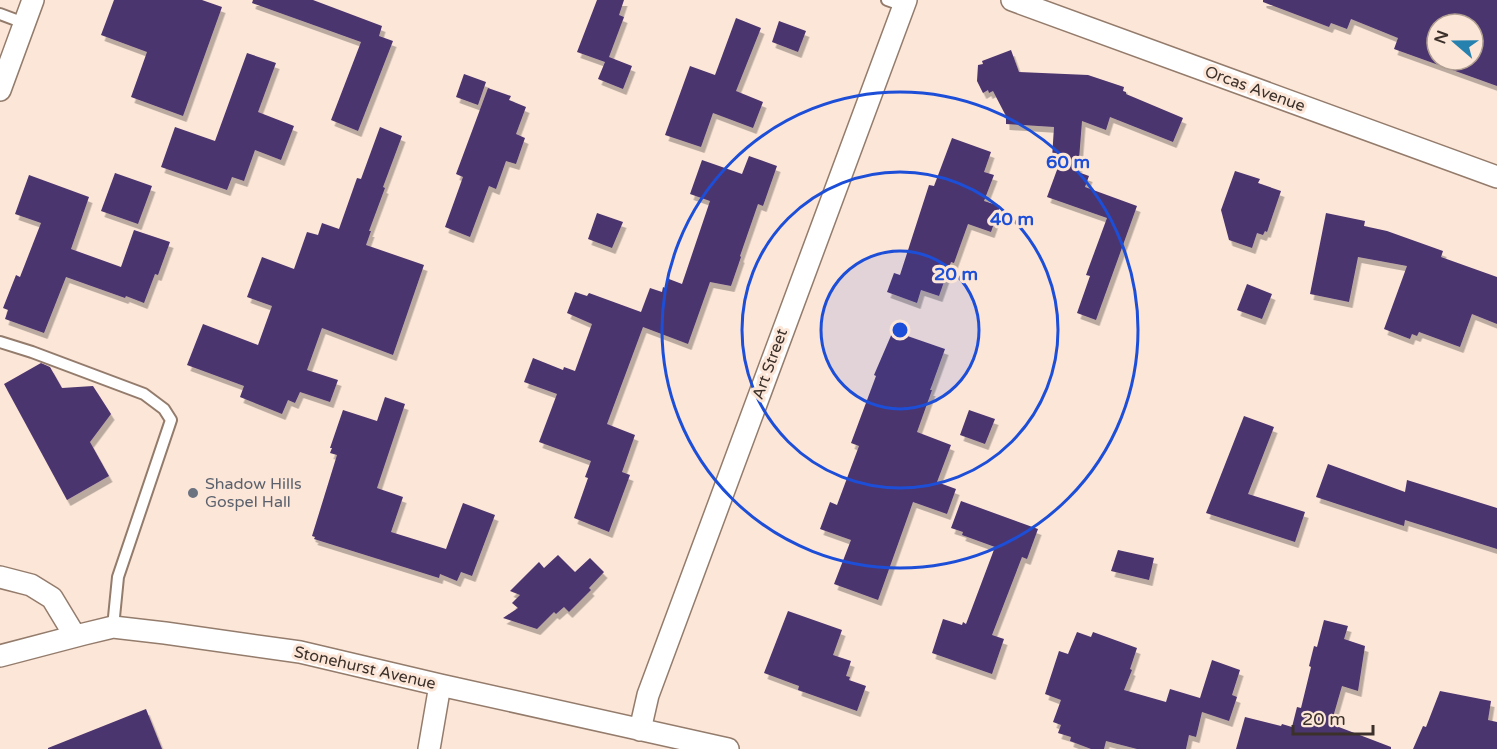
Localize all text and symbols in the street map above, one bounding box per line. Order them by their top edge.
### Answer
north arrow [1425,12,1485,72]
text: N [1430,28,1453,47]
street label: Orcas Avenue [1202,62,1308,116]
text: 60 m [1046,151,1090,173]
text: 40 m [990,208,1034,230]
text: 20 m [934,263,978,285]
centre of rings [890,320,910,340]
street label: Art Street [748,326,792,402]
place label: Shadow Hills Gospel Hall [205,474,302,512]
marker: Shadow Hills Gospel Hall [186,486,200,500]
street label: Stonehurst Avenue [292,642,438,694]
scale bar [1293,698,1372,736]
text: 20 m [1302,708,1346,730]

